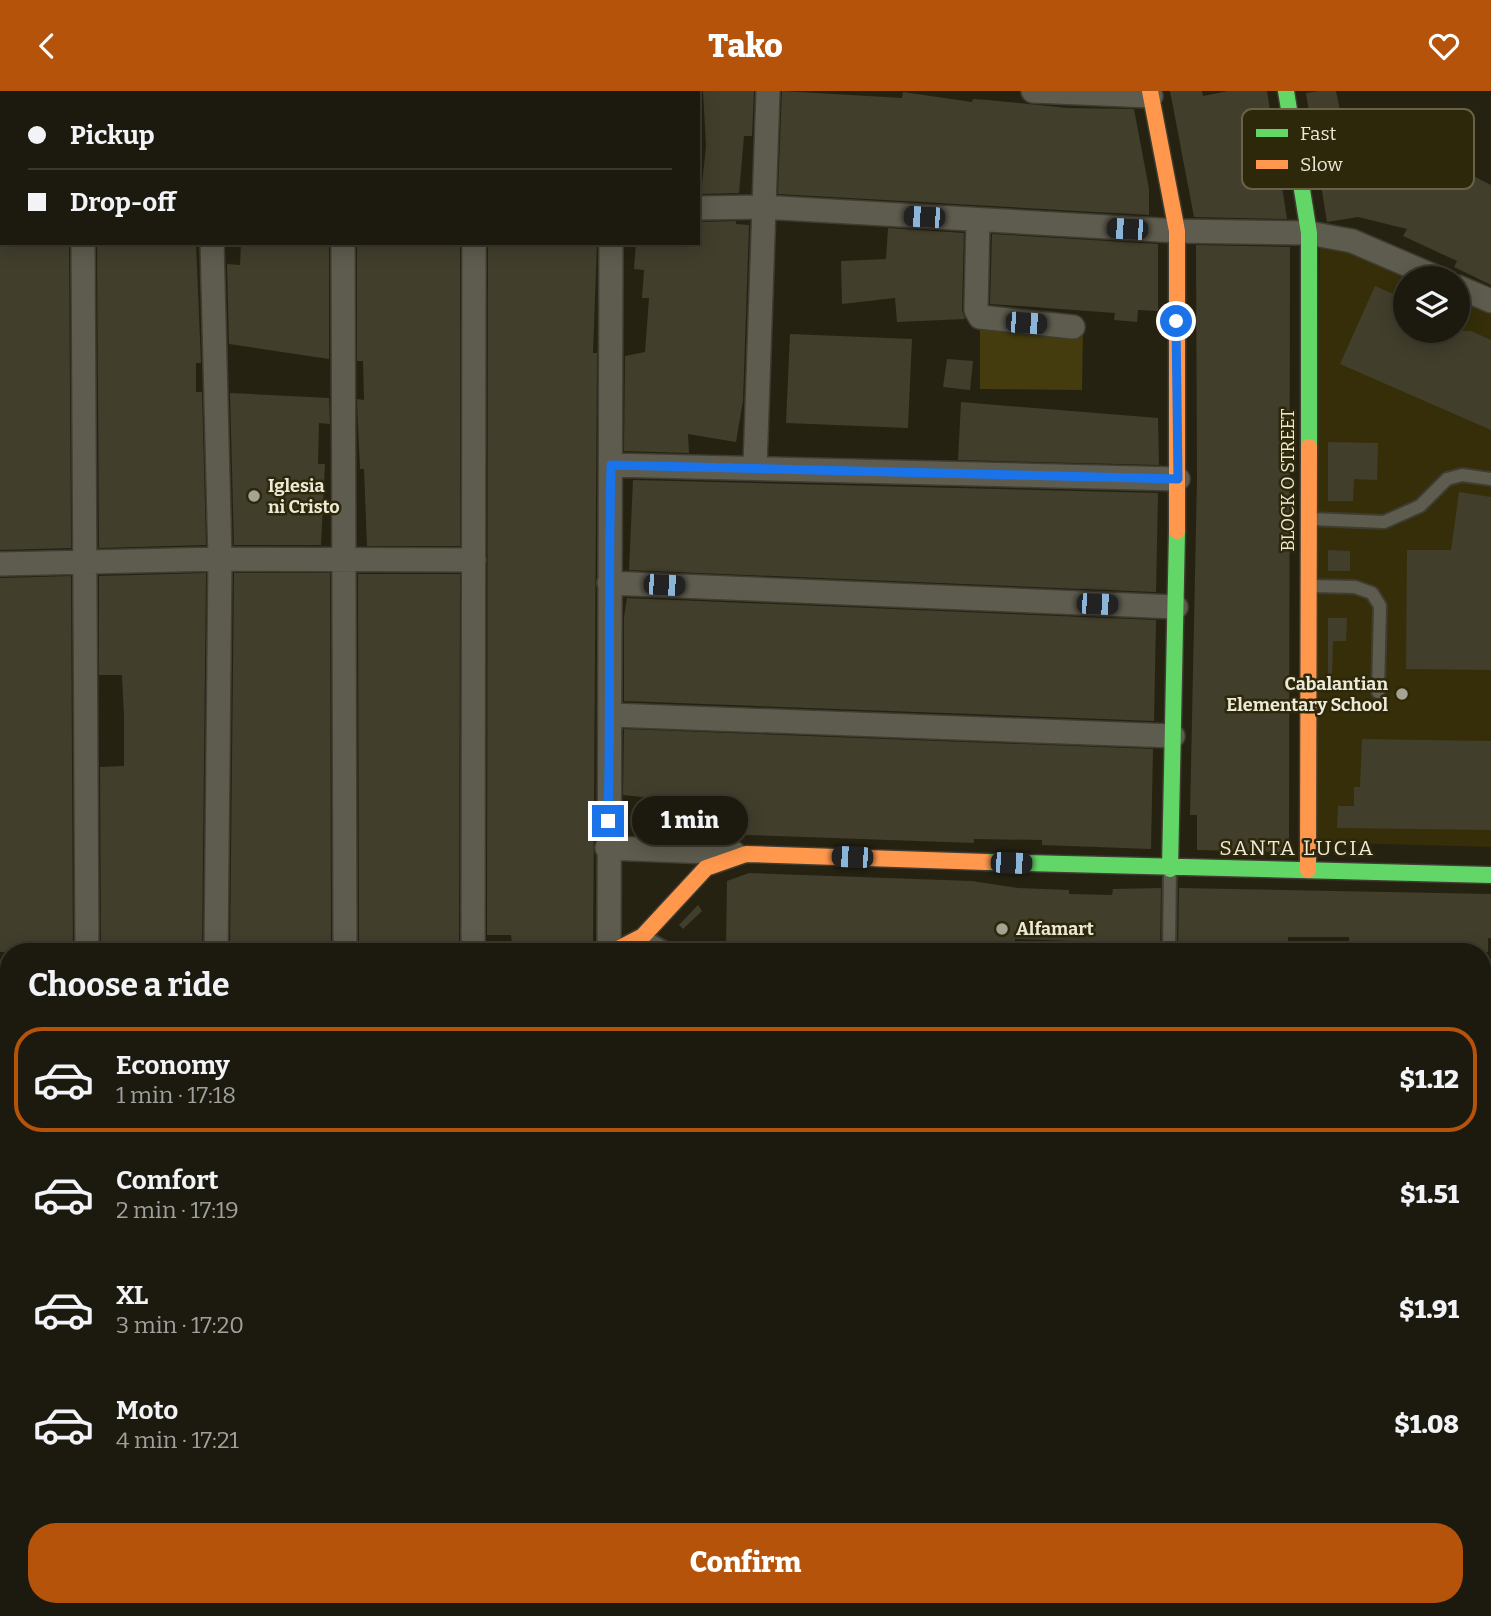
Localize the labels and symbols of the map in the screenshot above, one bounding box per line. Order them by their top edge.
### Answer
legend [1242,109,1474,189]
text: Fast [1300,122,1337,145]
text: Slow [1300,153,1343,176]
car [903,205,946,229]
car [1106,217,1149,241]
route start [1160,305,1192,337]
car [1005,311,1048,335]
street label: BLOCK O STREET [1277,408,1299,552]
place label: Iglesia ni Cristo [268,475,340,518]
marker: Iglesia ni Cristo [246,488,262,504]
car [643,573,686,597]
car [1076,593,1119,615]
place label: Cabalantian Elementary School [1226,673,1388,716]
marker: Cabalantian Elementary School [1394,686,1410,702]
callout: 1 min [632,797,748,845]
route end [592,805,624,837]
district label: SANTA LUCIA [1219,835,1375,861]
car [831,846,874,868]
car [990,852,1033,874]
place label: Alfamart [1016,918,1094,940]
marker: Alfamart [994,921,1010,937]

